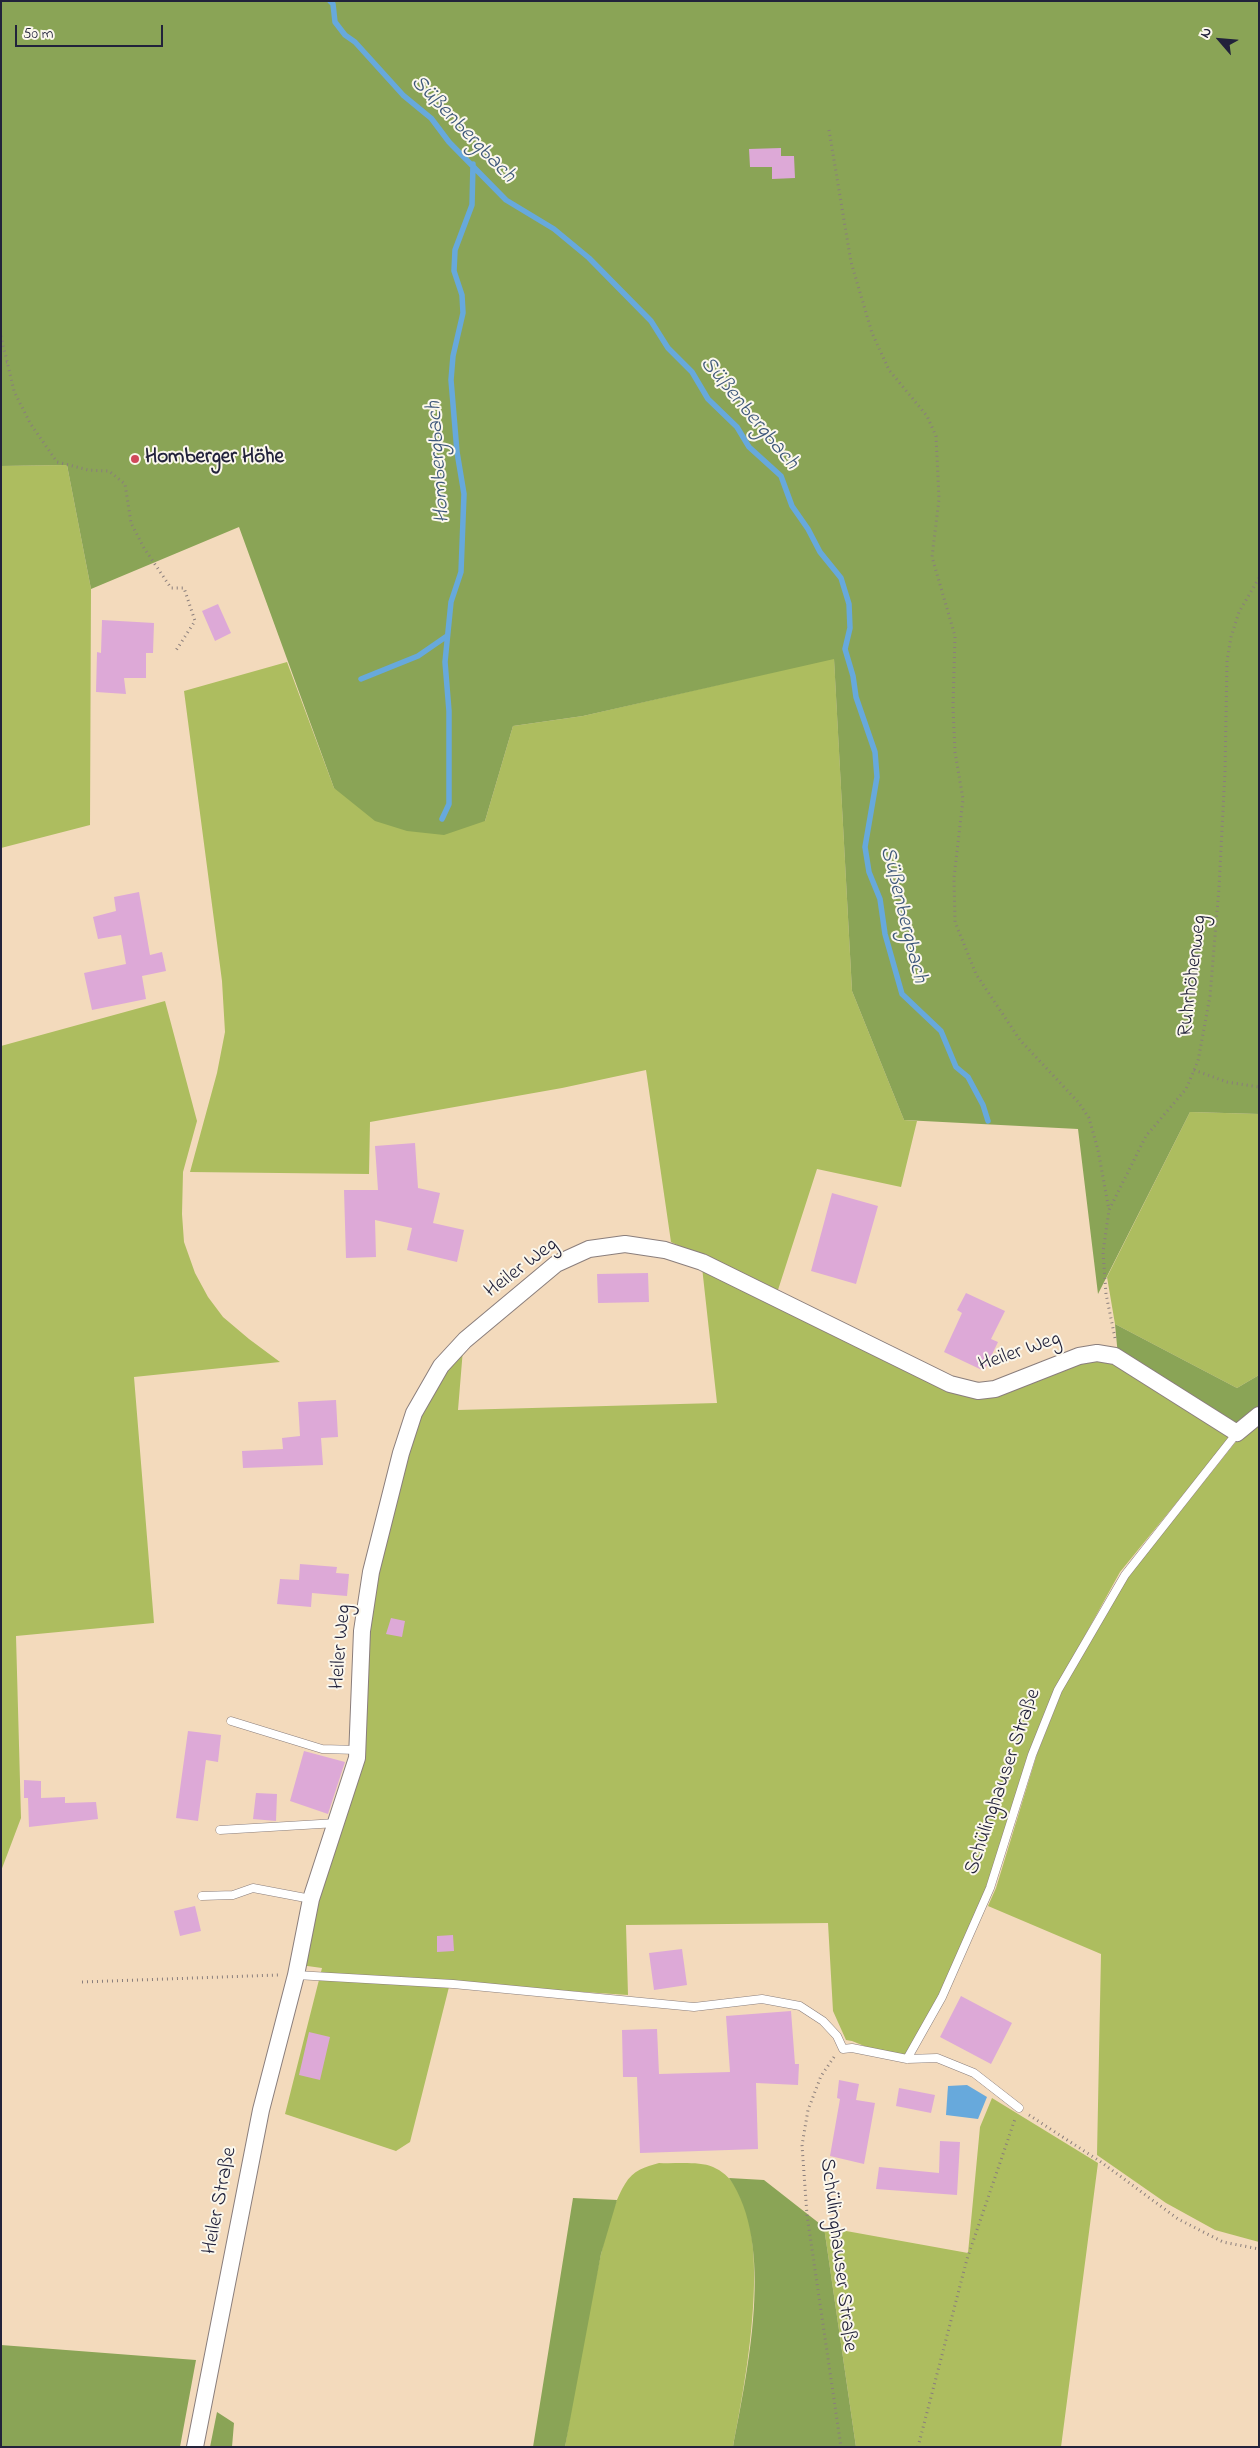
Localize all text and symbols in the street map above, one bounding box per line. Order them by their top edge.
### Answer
scale bar [18,15,165,47]
north arrow [1195,15,1245,65]
text: 50 m [23,23,53,45]
text: N [1195,24,1218,42]
water label: Süßenbergbach [404,71,520,189]
water label: Süßenbergbach [693,352,803,476]
water label: Hombergbach [423,400,457,524]
place label: Homberger Höhe [145,446,284,472]
marker: Homberger Höhe [129,453,141,465]
water label: Süßenbergbach [872,844,932,986]
street label: Ruhrhöhenweg [1174,914,1214,1038]
street label: Heiler Weg [480,1233,564,1305]
street label: Heiler Weg [976,1327,1064,1379]
street label: Heiler Weg [326,1603,358,1691]
street label: Schülinghauser Straße [960,1686,1048,1878]
street label: Heiler Straße [198,2145,244,2257]
street label: Schülinghauser Straße [813,2157,861,2353]

